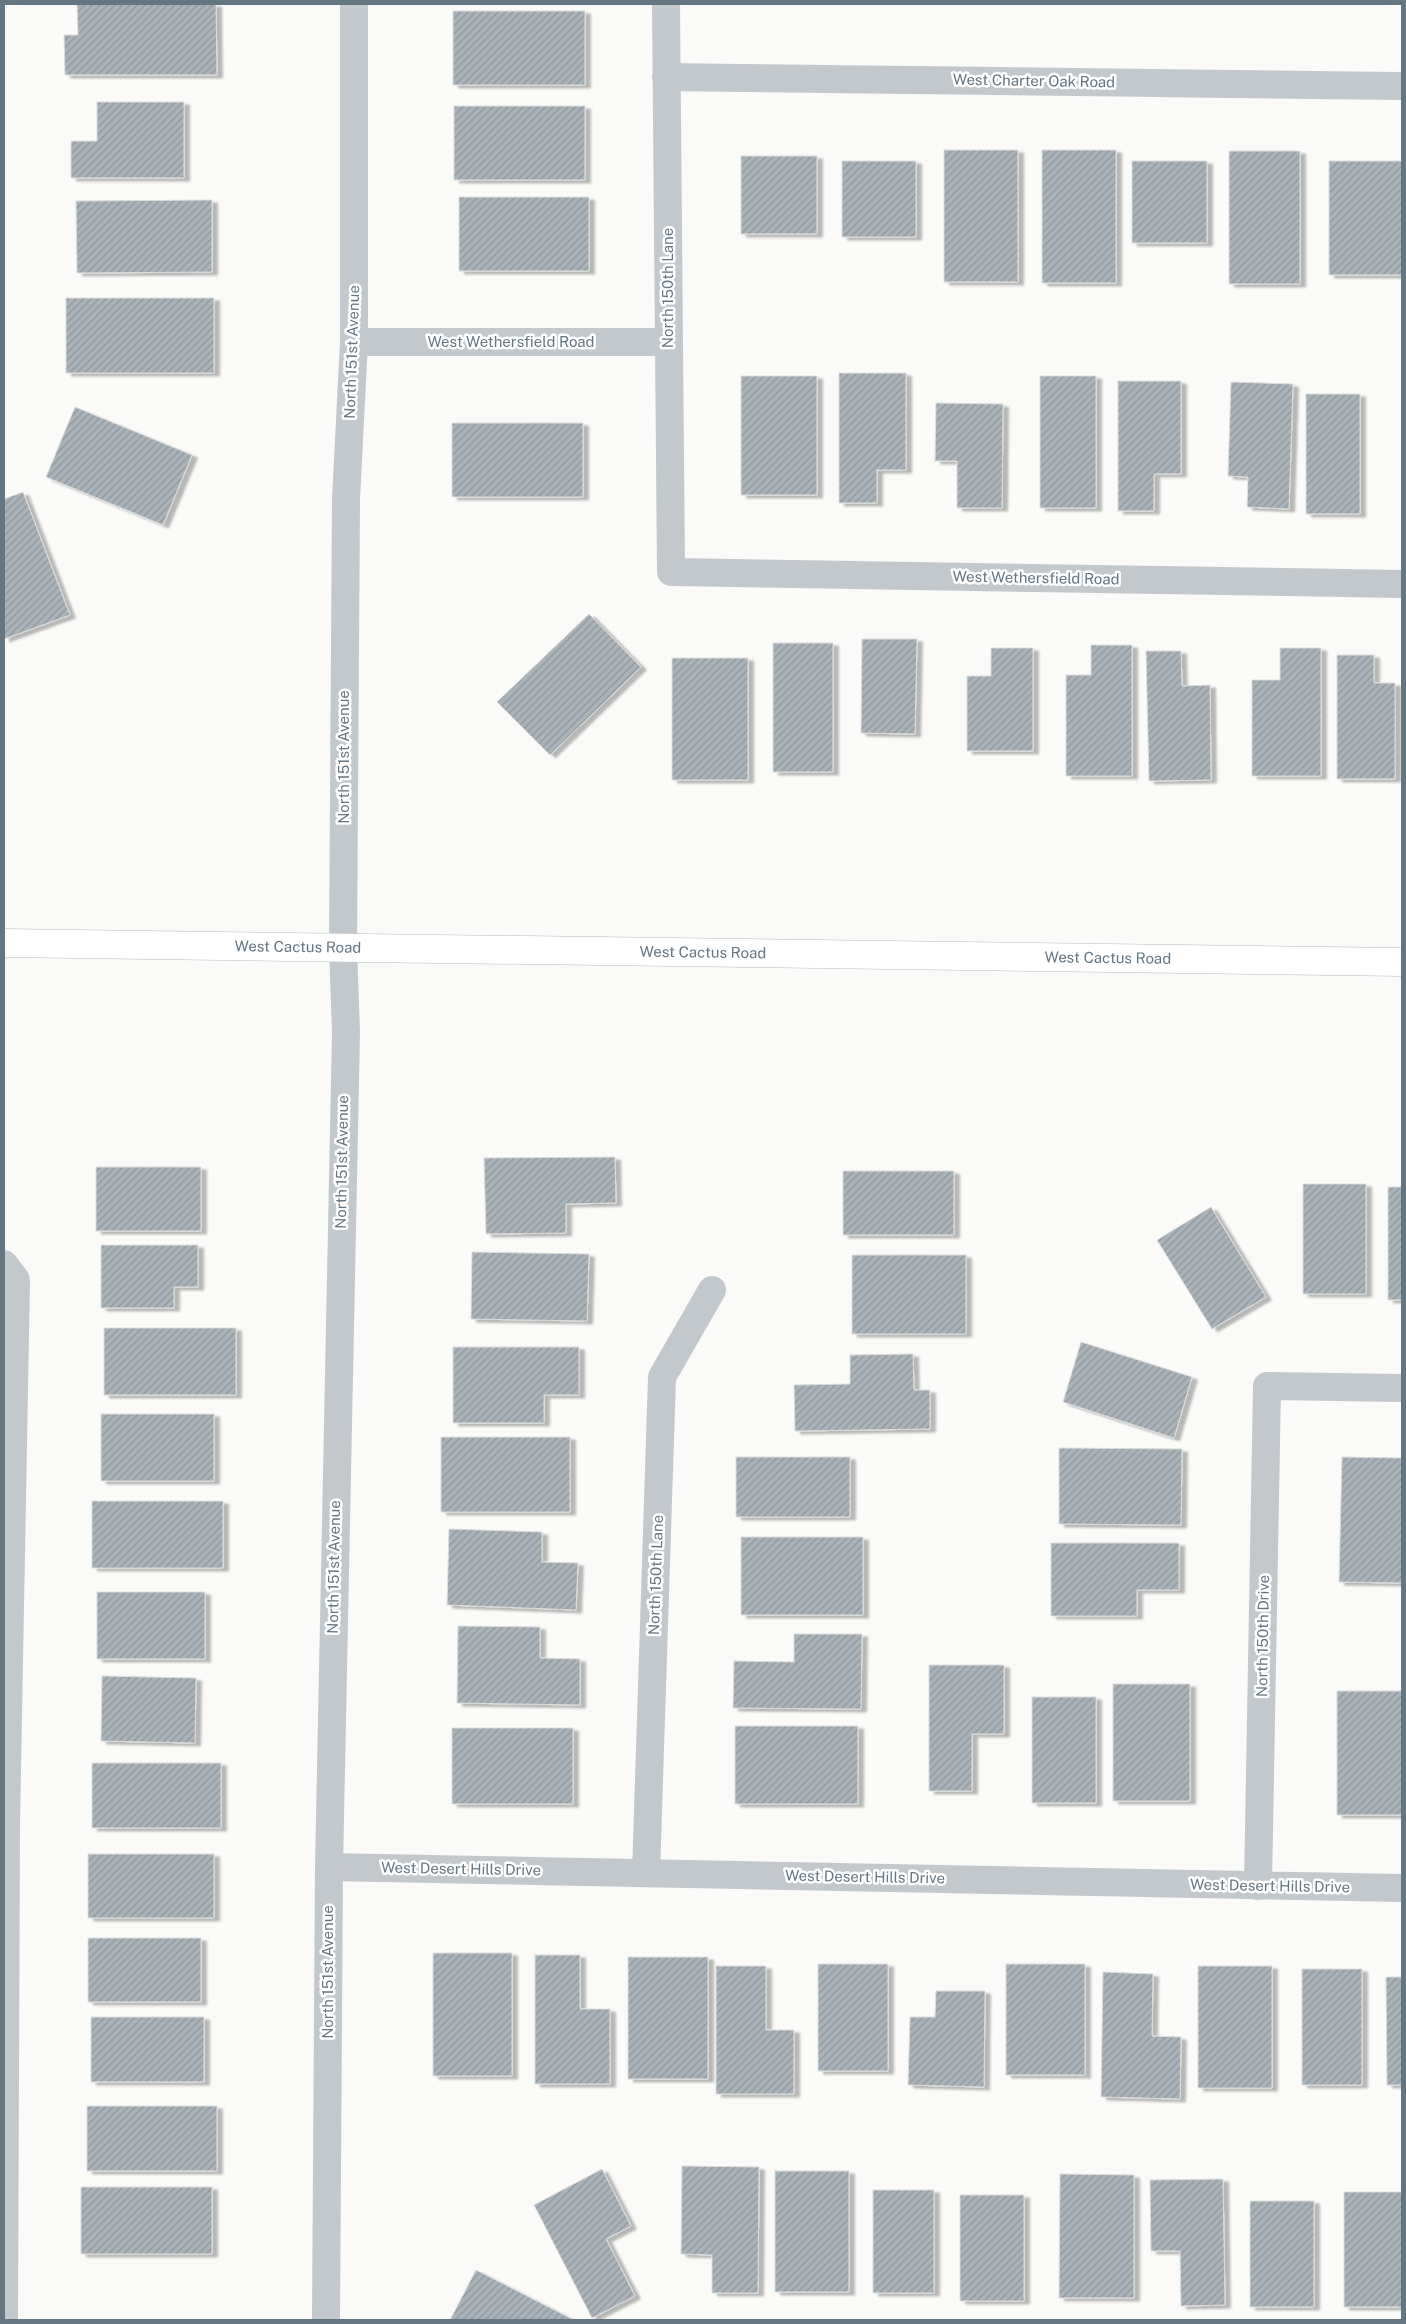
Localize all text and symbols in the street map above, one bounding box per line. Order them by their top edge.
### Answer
street label: West Charter Oak Road [953,71,1115,90]
street label: North 150th Lane [659,228,676,348]
street label: North 151st Avenue [341,285,362,419]
street label: West Wethersfield Road [427,333,595,350]
street label: West Wethersfield Road [952,568,1120,587]
street label: North 151st Avenue [335,690,352,824]
street label: West Cactus Road [235,937,361,956]
street label: West Cactus Road [640,943,766,961]
street label: West Cactus Road [1045,948,1171,967]
street label: North 151st Avenue [332,1095,351,1229]
street label: North 151st Avenue [324,1500,343,1634]
street label: North 150th Lane [645,1515,666,1635]
street label: North 150th Drive [1253,1575,1272,1697]
street label: West Desert Hills Drive [381,1859,541,1878]
street label: West Desert Hills Drive [785,1867,945,1886]
street label: West Desert Hills Drive [1190,1876,1350,1895]
street label: North 151st Avenue [319,1905,336,2039]

